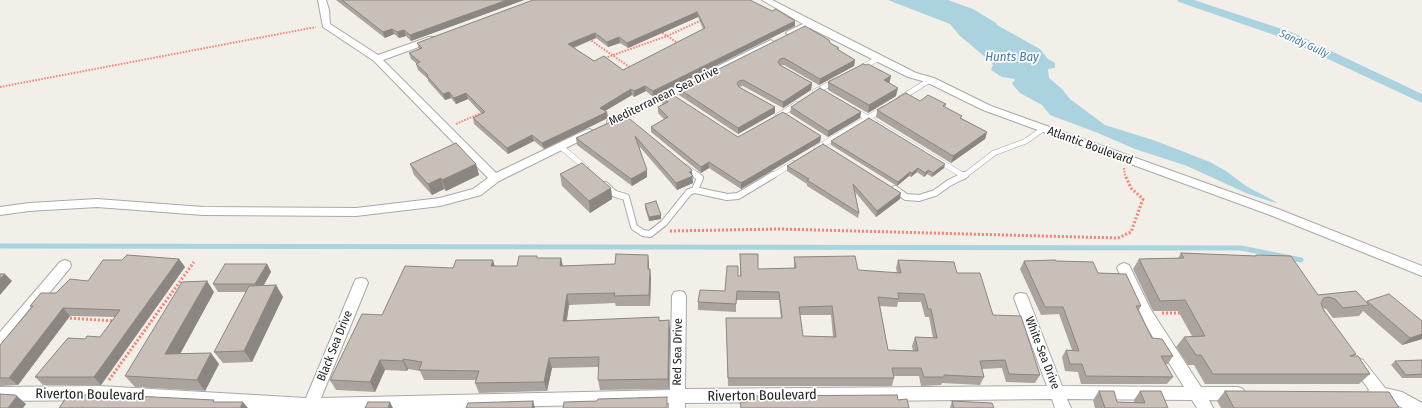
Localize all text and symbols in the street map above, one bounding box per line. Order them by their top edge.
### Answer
water label: Sandy Gully [1277,27,1331,61]
water label: Hunts Bay [985,49,1039,65]
street label: Mediterranean Sea Drive [607,63,721,129]
street label: Atlantic Boulevard [1045,124,1135,168]
street label: Black Sea Drive [314,309,356,383]
street label: White Sea Drive [1022,315,1062,391]
street label: Red Sea Drive [670,318,686,386]
street label: Riverton Boulevard [35,386,145,404]
street label: Riverton Boulevard [707,387,817,405]

